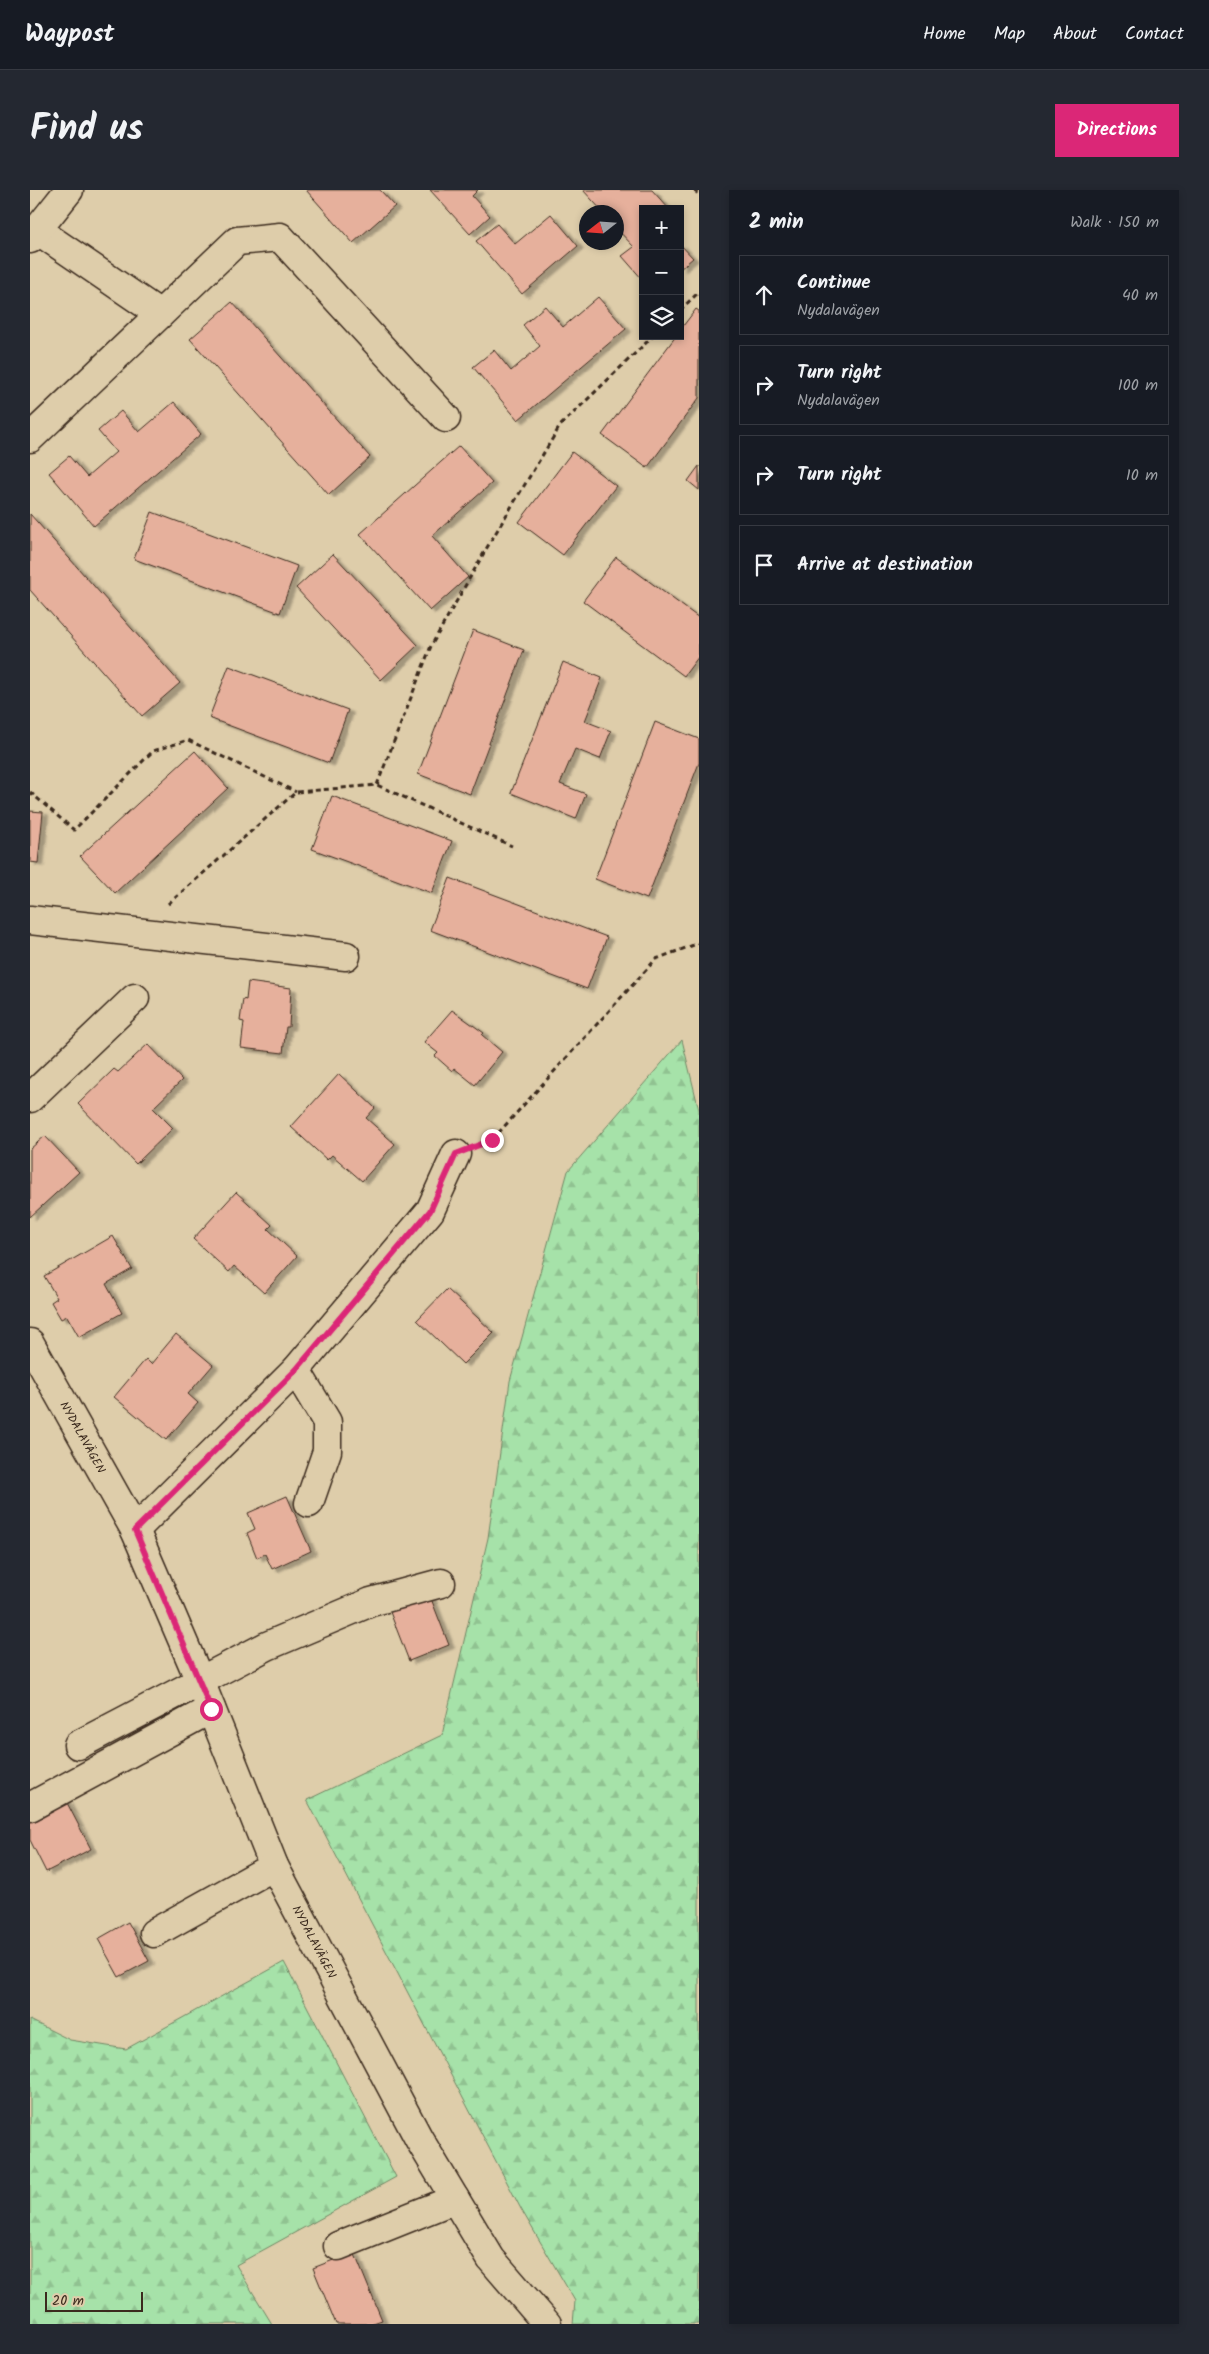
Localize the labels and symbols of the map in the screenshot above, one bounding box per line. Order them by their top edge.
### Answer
north arrow [579,205,624,250]
route end [481,1129,504,1152]
street label: NYDALAVÄGEN [55,1398,111,1477]
route start [200,1698,223,1721]
street label: NYDALAVÄGEN [287,1902,341,1982]
scale bar [45,2289,142,2312]

